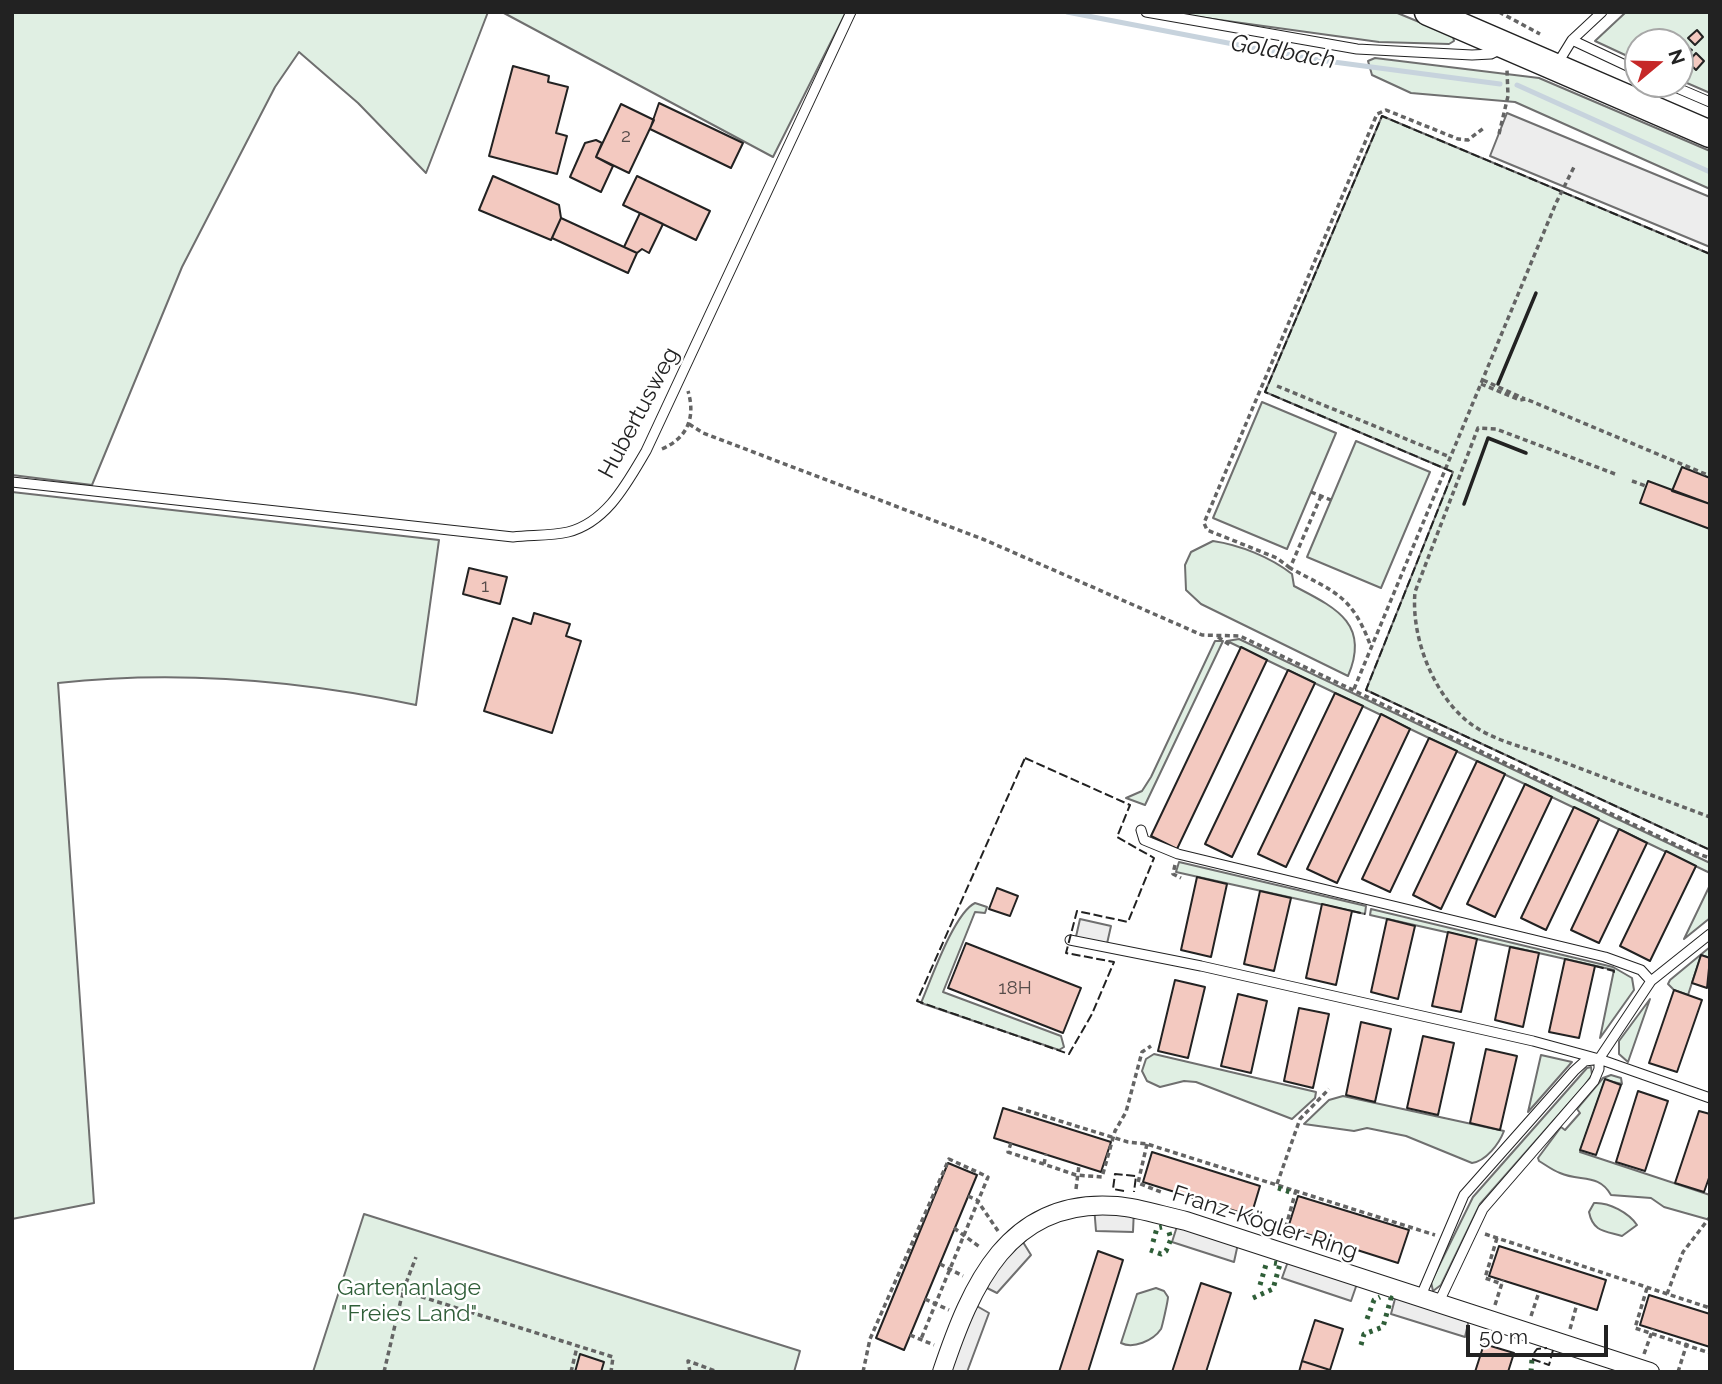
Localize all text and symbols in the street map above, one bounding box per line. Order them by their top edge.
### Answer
north arrow [1624,28,1694,98]
water label: Goldbach [1229,29,1337,75]
text: N [1664,46,1690,67]
house number: 2 [621,125,631,147]
street label: Hubertusweg [593,343,685,483]
house number: 1 [481,575,489,597]
house number: 18H [998,977,1032,999]
street label: Franz-Kögler-Ring [1169,1180,1361,1266]
park label: Gartenanlage "Freies Land" [337,1274,481,1328]
scale bar [1470,1310,1612,1354]
text: 50 m [1479,1324,1528,1349]

